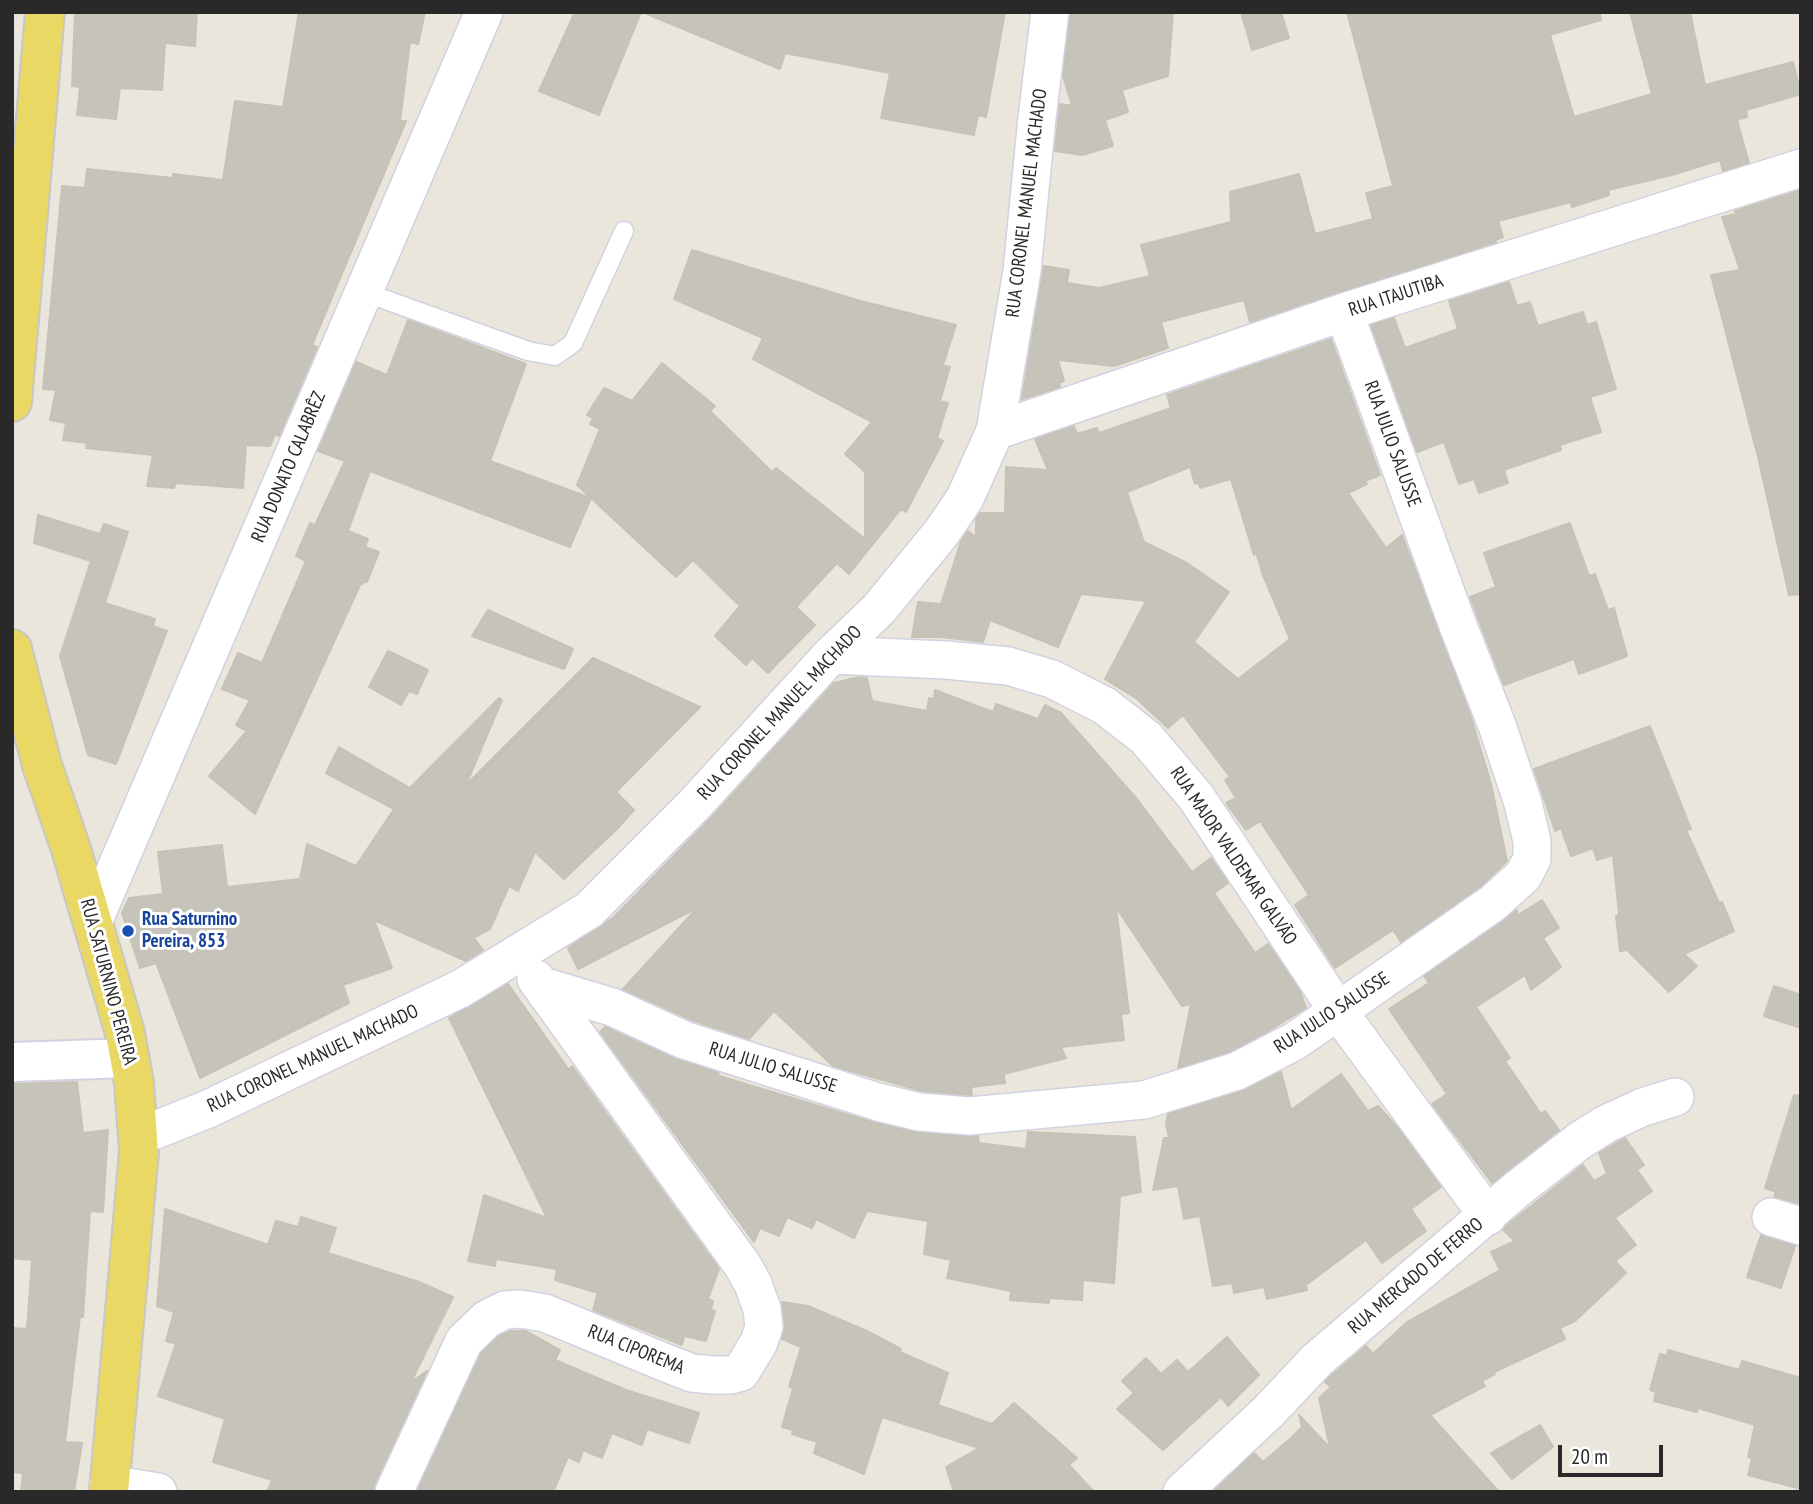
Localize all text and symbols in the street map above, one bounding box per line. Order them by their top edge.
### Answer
street label: RUA CORONEL MANUEL MACHADO [1002,87,1052,319]
street label: RUA ITAJUTIBA [1346,270,1446,322]
street label: RUA JULIO SALUSSE [1359,378,1425,510]
street label: RUA DONATO CALABRÊZ [247,388,331,546]
street label: RUA CORONEL MANUEL MACHADO [693,621,867,805]
street label: RUA MAJOR VALDEMAR GALVÃO [1165,762,1301,950]
street label: RUA SATURNINO PEREIRA [75,896,141,1068]
place label: Rua Saturnino Pereira, 853 [142,909,237,953]
marker: Rua Saturnino Pereira, 853 [120,923,136,939]
street label: RUA JULIO SALUSSE [1270,967,1394,1059]
street label: RUA CORONEL MANUEL MACHADO [204,1000,422,1118]
street label: RUA JULIO SALUSSE [706,1038,840,1098]
street label: RUA MERCADO DE FERRO [1344,1213,1488,1339]
street label: RUA CIPOREMA [584,1320,688,1380]
scale bar [1561,1430,1666,1474]
text: 20 m [1571,1443,1608,1470]

